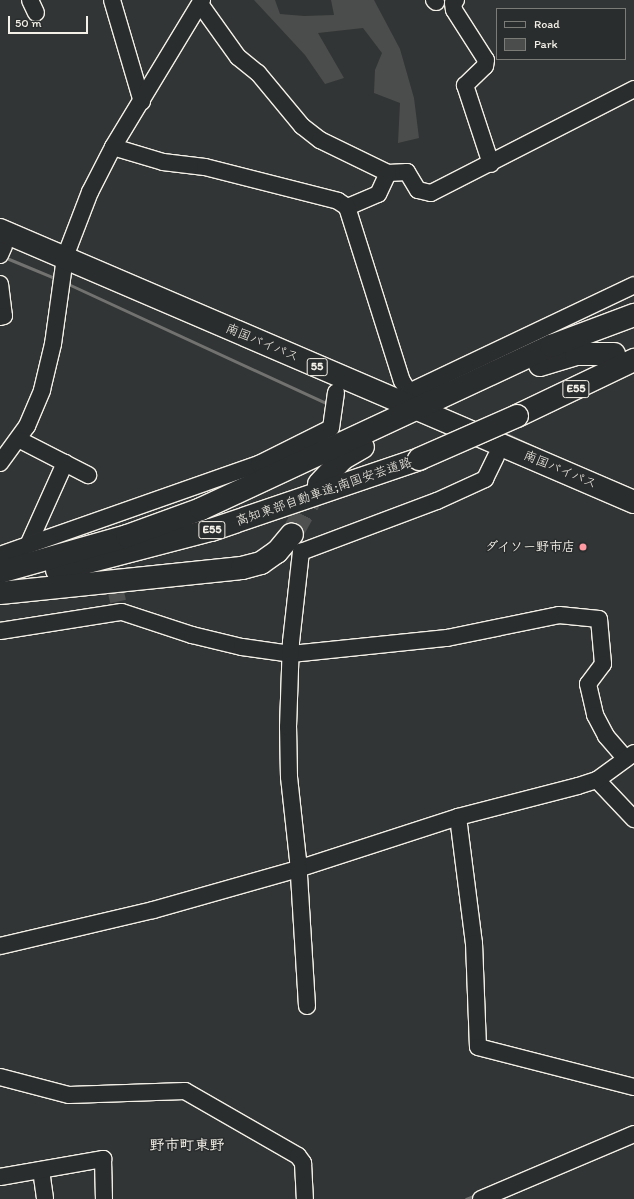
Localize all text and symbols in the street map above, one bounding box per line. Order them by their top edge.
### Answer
scale bar [10,8,90,34]
legend [496,8,626,60]
text: 50 m [15,16,41,30]
text: Road [534,17,560,31]
text: Park [534,37,558,51]
street label: 南国バイパス [223,321,301,365]
road number: 55 [306,357,328,377]
road number: E55 [562,379,590,399]
street label: 南国バイパス [521,448,599,492]
street label: 高知東部自動車道;南国安芸道路 [234,454,414,530]
road number: E55 [198,520,226,540]
place label: ダイソー野市店 [484,539,575,555]
marker: ダイソー野市店 [578,542,588,552]
district label: 野市町東野 [150,1137,224,1155]

